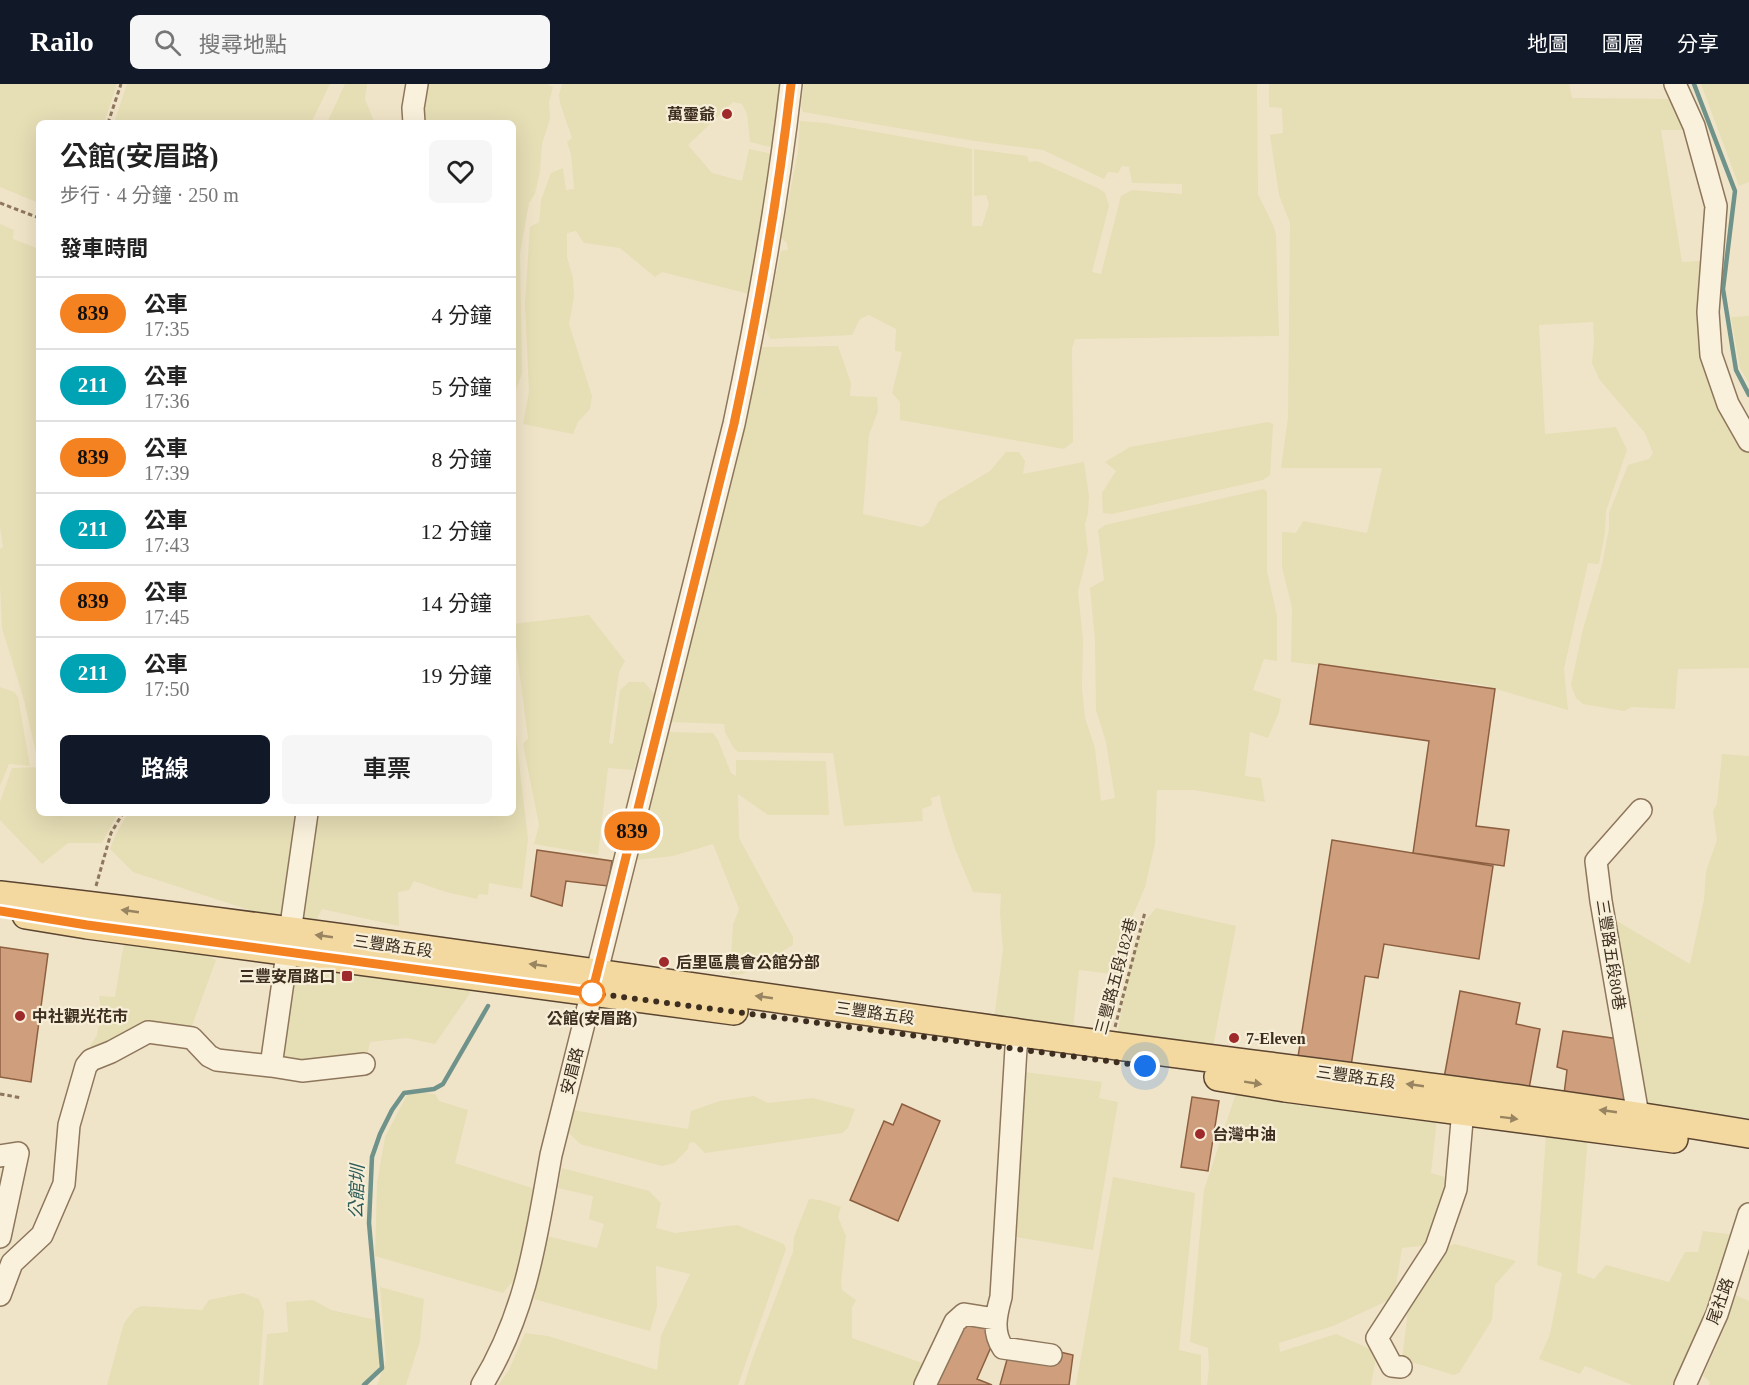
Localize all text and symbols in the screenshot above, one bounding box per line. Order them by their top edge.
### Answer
search box [130,15,550,69]
text: Railo [30,26,94,57]
icon: search [151,26,184,59]
text: 搜尋地點 [199,32,287,57]
text: 地圖 [1527,32,1569,56]
text: 圖層 [1602,32,1644,56]
text: 分享 [1677,32,1719,56]
place label: 萬𤫊爺 [667,106,715,123]
marker: 萬𤫊爺 [720,107,734,121]
button: heart [429,140,492,203]
text: 公館(安眉路) [60,141,219,172]
text: 步行 · 4 分鐘 · 250 m [60,184,239,206]
text: 發車時間 [60,236,148,261]
text: 公車 [144,292,188,317]
text: 839 [77,301,109,325]
text: 4 分鐘 [431,303,492,328]
text: 17:35 [144,318,190,340]
text: 公車 [144,364,188,389]
text: 211 [78,373,108,397]
text: 5 分鐘 [431,375,492,400]
text: 17:36 [144,390,190,412]
text: 公車 [144,436,188,461]
text: 839 [77,445,109,469]
text: 8 分鐘 [431,447,492,472]
text: 17:39 [144,462,190,484]
text: 公車 [144,508,188,533]
text: 211 [78,517,108,541]
text: 12 分鐘 [420,519,492,544]
text: 17:43 [144,534,190,556]
text: 公車 [144,580,188,605]
text: 839 [77,589,109,613]
text: 14 分鐘 [420,591,492,616]
text: 17:45 [144,606,190,628]
text: 公車 [144,652,188,677]
text: 211 [78,661,108,685]
text: 19 分鐘 [420,663,492,688]
text: 17:50 [144,678,190,700]
button: 路線 [60,735,270,804]
button: 車票 [282,735,492,804]
line badge: 839 [598,812,666,850]
text: 839 [616,819,648,843]
street label: 三豐路五段80巷 [1594,898,1628,1012]
one-way arrow [121,906,140,915]
street label: 三豐路五段182巷 [1092,916,1140,1036]
one-way arrow [314,932,333,941]
street label: 三豐路五段 [352,932,434,960]
place label: 后里區農會公館分部 [676,954,820,971]
marker: 后里區農會公館分部 [657,955,671,969]
one-way arrow [528,961,547,970]
place label: 三豐安眉路口 [239,968,335,985]
marker: 三豐安眉路口 [340,969,354,983]
marker: 公館(安眉路) [579,980,605,1006]
one-way arrow [754,992,773,1002]
street label: 三豐路五段 [834,999,916,1027]
place label: 中社觀光花市 [32,1007,128,1025]
marker: 中社觀光花市 [13,1009,27,1023]
place label: 公館(安眉路) [547,1010,637,1028]
place label: 7-Eleven [1246,1030,1306,1047]
marker: 7-Eleven [1227,1031,1241,1045]
street label: 安眉路 [558,1046,586,1096]
your location [1130,1051,1160,1081]
street label: 三豐路五段 [1315,1063,1397,1091]
one-way arrow [1244,1079,1263,1088]
one-way arrow [1406,1080,1425,1090]
one-way arrow [1599,1107,1618,1116]
one-way arrow [1500,1113,1519,1122]
place label: 台灣中油 [1212,1126,1276,1143]
marker: 台灣中油 [1193,1127,1207,1141]
water label: 公館圳 [346,1162,368,1219]
street label: 尾社路 [1704,1276,1736,1326]

